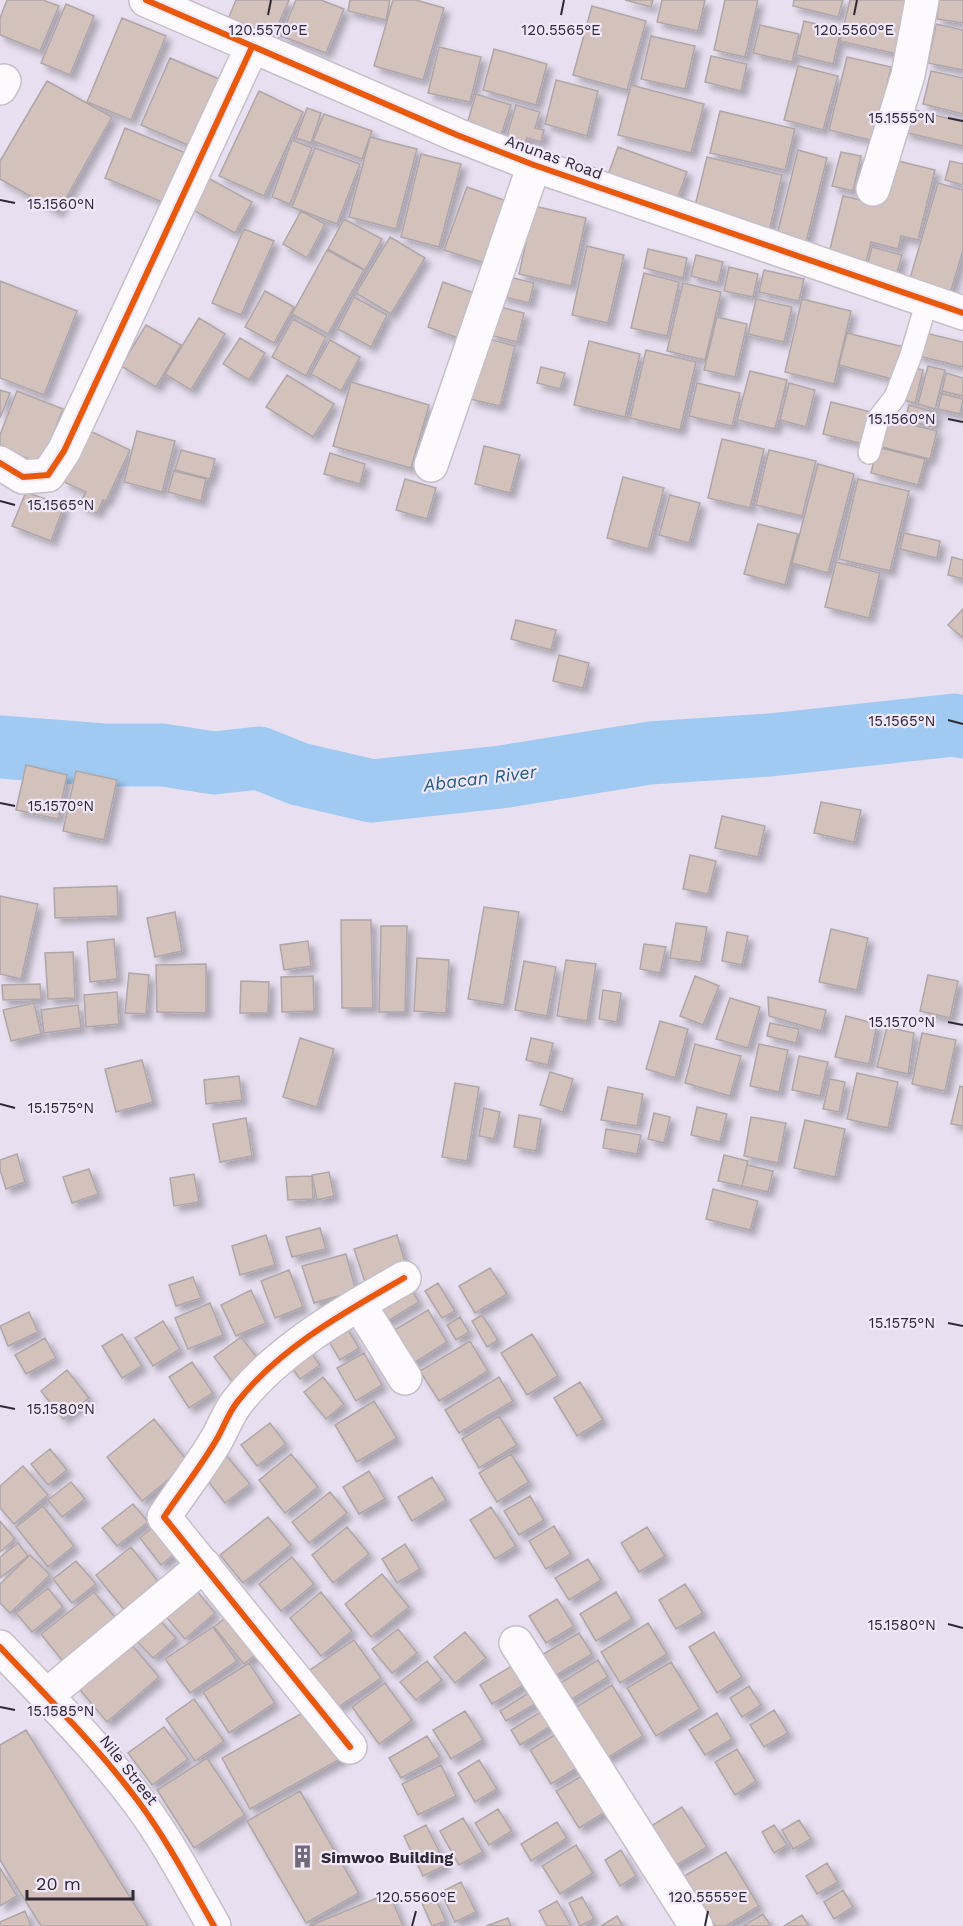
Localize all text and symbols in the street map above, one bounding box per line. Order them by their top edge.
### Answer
text: 120.5570°E [229,21,307,39]
text: 120.5565°E [521,21,601,39]
text: 120.5560°E [814,21,894,39]
text: 15.1555°N [869,109,935,127]
street label: Anunas Road [503,131,605,183]
text: 15.1560°N [27,195,95,213]
text: 15.1560°N [868,410,936,428]
text: 15.1565°N [27,496,95,514]
text: 15.1565°N [868,712,936,730]
water label: Abacan River [421,761,539,795]
text: 15.1570°N [28,797,94,815]
text: 15.1570°N [869,1013,935,1031]
text: 15.1575°N [28,1099,94,1117]
text: 15.1575°N [869,1314,935,1332]
text: 15.1580°N [27,1400,95,1418]
text: 15.1580°N [868,1616,936,1634]
text: 15.1585°N [27,1702,95,1720]
street label: Nile Street [96,1731,162,1809]
building icon: Simwoo Building [290,1844,316,1870]
place label: Simwoo Building [321,1848,453,1867]
scale bar [27,1863,134,1901]
text: 20 m [36,1873,81,1894]
text: 120.5560°E [376,1888,456,1906]
text: 120.5555°E [669,1888,747,1906]

